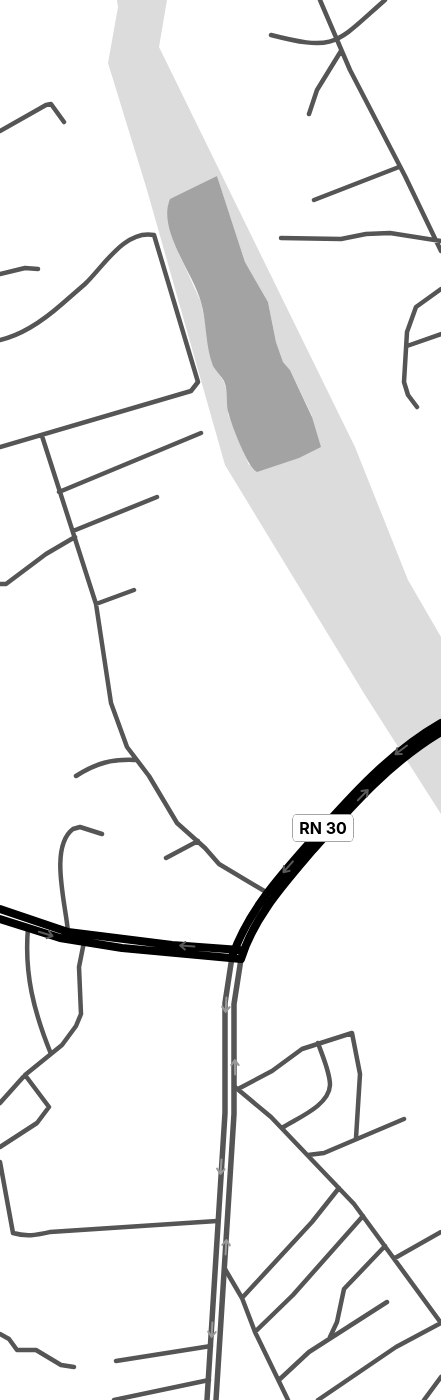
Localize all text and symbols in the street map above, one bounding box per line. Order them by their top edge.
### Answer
one-way arrow [394,745,408,755]
one-way arrow [357,789,369,801]
road number: RN 30 [293,814,353,841]
one-way arrow [283,860,294,873]
one-way arrow [38,929,54,939]
one-way arrow [179,941,195,950]
one-way arrow [221,997,230,1013]
one-way arrow [230,1059,240,1076]
one-way arrow [216,1159,226,1175]
one-way arrow [221,1239,230,1255]
one-way arrow [208,1321,217,1337]

